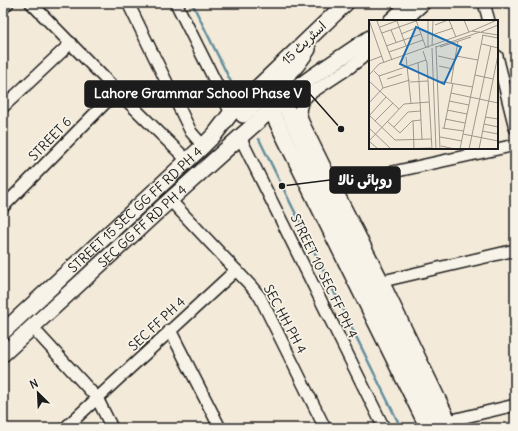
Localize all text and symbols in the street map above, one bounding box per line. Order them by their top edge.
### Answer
street label: اسٹریٹ 15 [278,18,330,68]
inset map [369,20,498,149]
callout: Lahore Grammar School Phase V [85,81,310,107]
text: Lahore Grammar School Phase V [94,84,303,102]
street label: STREET 6 [25,113,75,165]
street label: STREET 15 SEC GG FF RD PH 4 [65,144,205,276]
callout: روہائی نالا [330,167,400,193]
text: روہائی نالا [338,171,392,191]
street label: SEC GG FF RD PH 4 [94,182,190,270]
street label: STREET 10 SEC FF PH 4 [287,211,361,341]
street label: SEC HH PH 4 [260,282,310,356]
street label: SEC FF PH 4 [125,293,189,355]
north arrow [18,373,58,413]
text: N [28,376,40,392]

